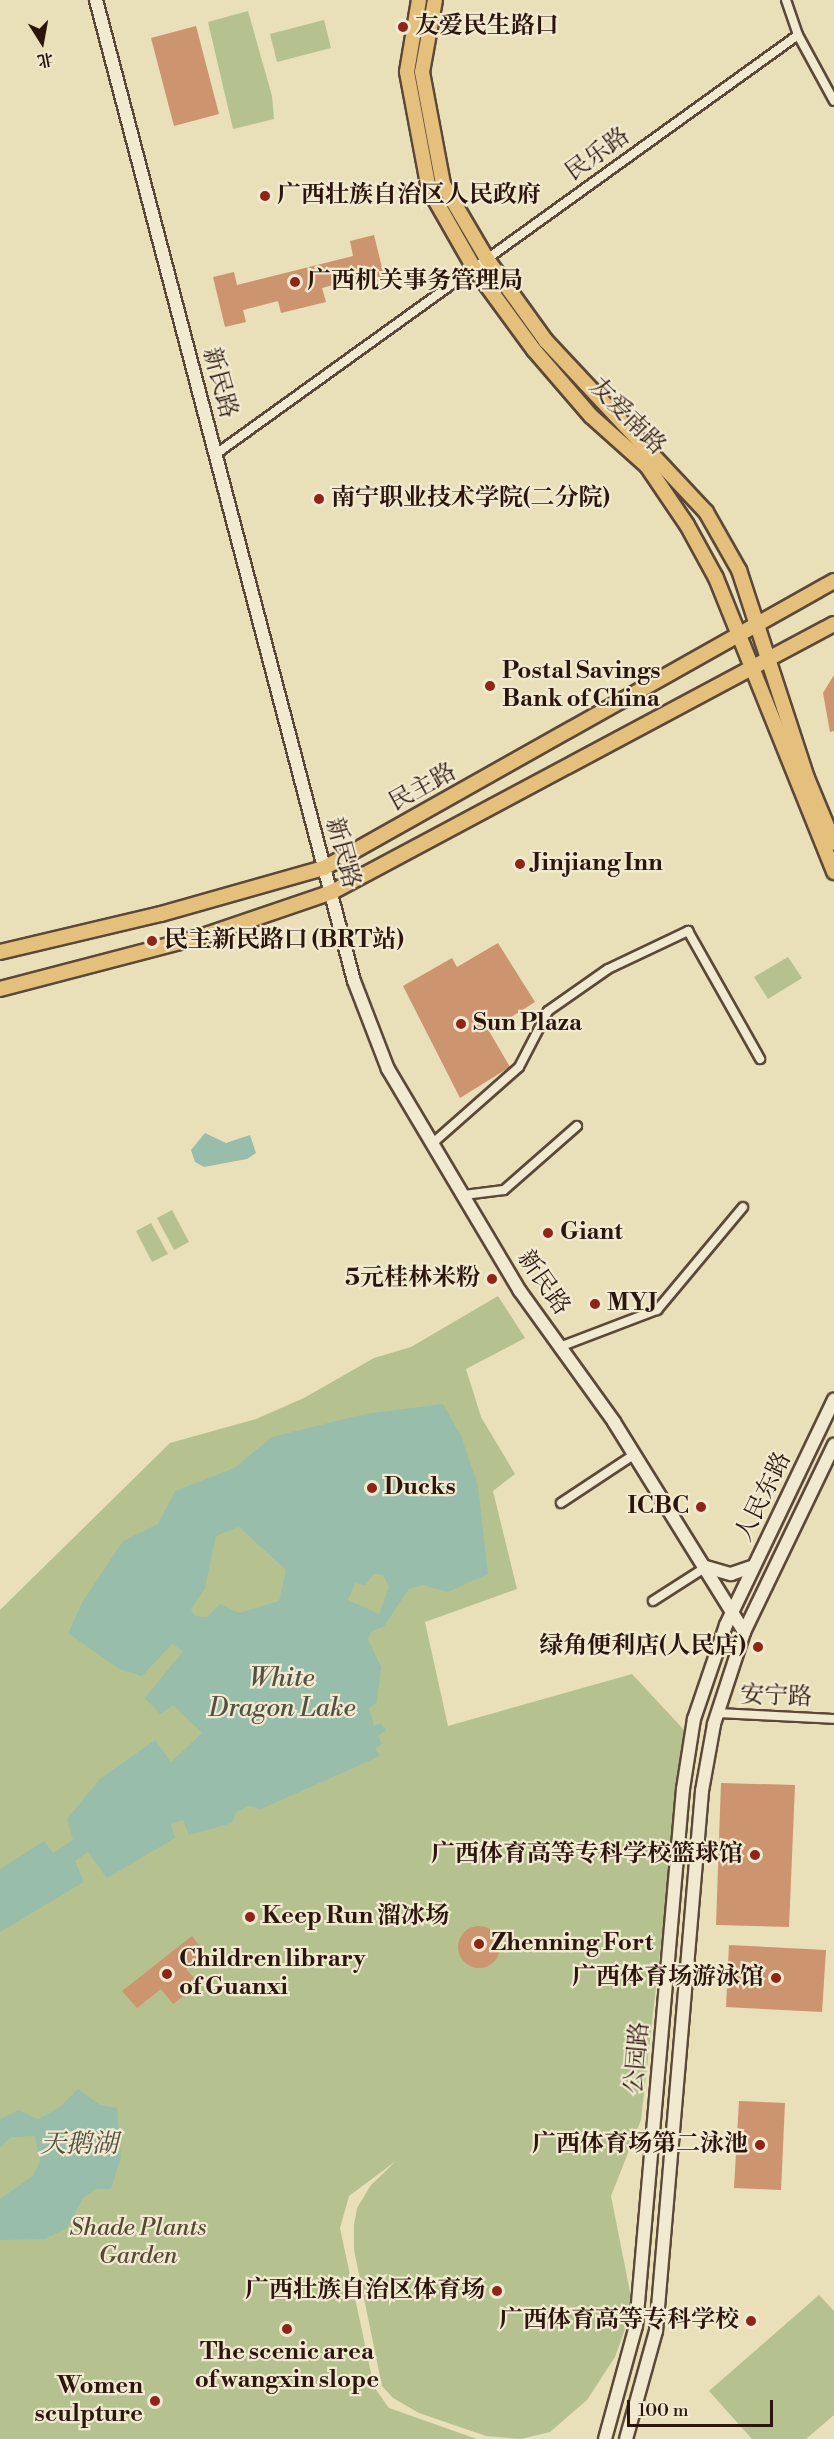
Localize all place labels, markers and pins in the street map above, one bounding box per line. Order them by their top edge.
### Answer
place label: 友爱民生路口 [415,13,559,41]
marker: 友爱民生路口 [396,20,410,34]
place label: 广西壮族自治区人民政府 [277,182,541,210]
marker: 广西壮族自治区人民政府 [258,189,272,203]
place label: 广西机关事务管理局 [307,268,523,296]
marker: 广西机关事务管理局 [288,275,302,289]
place label: 南宁职业技术学院(二分院) [331,485,610,513]
marker: 南宁职业技术学院(二分院) [312,492,326,506]
place label: Postal Savings Bank of China [502,658,661,714]
marker: Postal Savings Bank of China [483,679,497,693]
place label: Jinjiang Inn [532,850,663,878]
marker: Jinjiang Inn [513,857,527,871]
place label: 民主新民路口 (BRT站) [164,927,404,955]
marker: 民主新民路口 (BRT站) [145,934,159,948]
place label: Sun Plaza [473,1010,582,1038]
marker: Sun Plaza [454,1017,468,1031]
place label: Giant [560,1219,623,1247]
marker: Giant [541,1226,555,1240]
place label: 5元桂林米粉 [345,1265,480,1293]
marker: 5元桂林米粉 [485,1272,499,1286]
place label: MYJ [607,1290,657,1318]
marker: MYJ [588,1297,602,1311]
place label: Ducks [384,1474,456,1502]
marker: Ducks [365,1481,379,1495]
place label: ICBC [628,1493,689,1521]
marker: ICBC [694,1500,708,1514]
place label: 绿角便利店(人民店) [539,1633,746,1661]
marker: 绿角便利店(人民店) [751,1640,765,1654]
place label: 广西体育高等专科学校篮球馆 [431,1841,743,1869]
marker: 广西体育高等专科学校篮球馆 [748,1848,762,1862]
place label: Keep Run 溜冰场 [262,1903,449,1931]
marker: Keep Run 溜冰场 [243,1910,257,1924]
place label: Zhenning Fort [491,1930,653,1958]
marker: Zhenning Fort [472,1937,486,1951]
place label: Children library of Guanxi [179,1946,366,2002]
place label: 广西体育场游泳馆 [572,1964,764,1992]
marker: Children library of Guanxi [160,1967,174,1981]
marker: 广西体育场游泳馆 [769,1971,783,1985]
place label: 广西体育场第二泳池 [532,2131,748,2159]
marker: 广西体育场第二泳池 [753,2138,767,2152]
place label: 广西壮族自治区体育场 [245,2277,485,2305]
marker: 广西壮族自治区体育场 [490,2284,504,2298]
place label: 广西体育高等专科学校 [499,2307,739,2335]
marker: 广西体育高等专科学校 [744,2314,758,2328]
marker: The scenic area of wangxin slope [280,2322,294,2336]
place label: The scenic area of wangxin slope [195,2339,379,2395]
place label: Women sculpture [35,2373,143,2429]
marker: Women sculpture [148,2394,162,2408]

